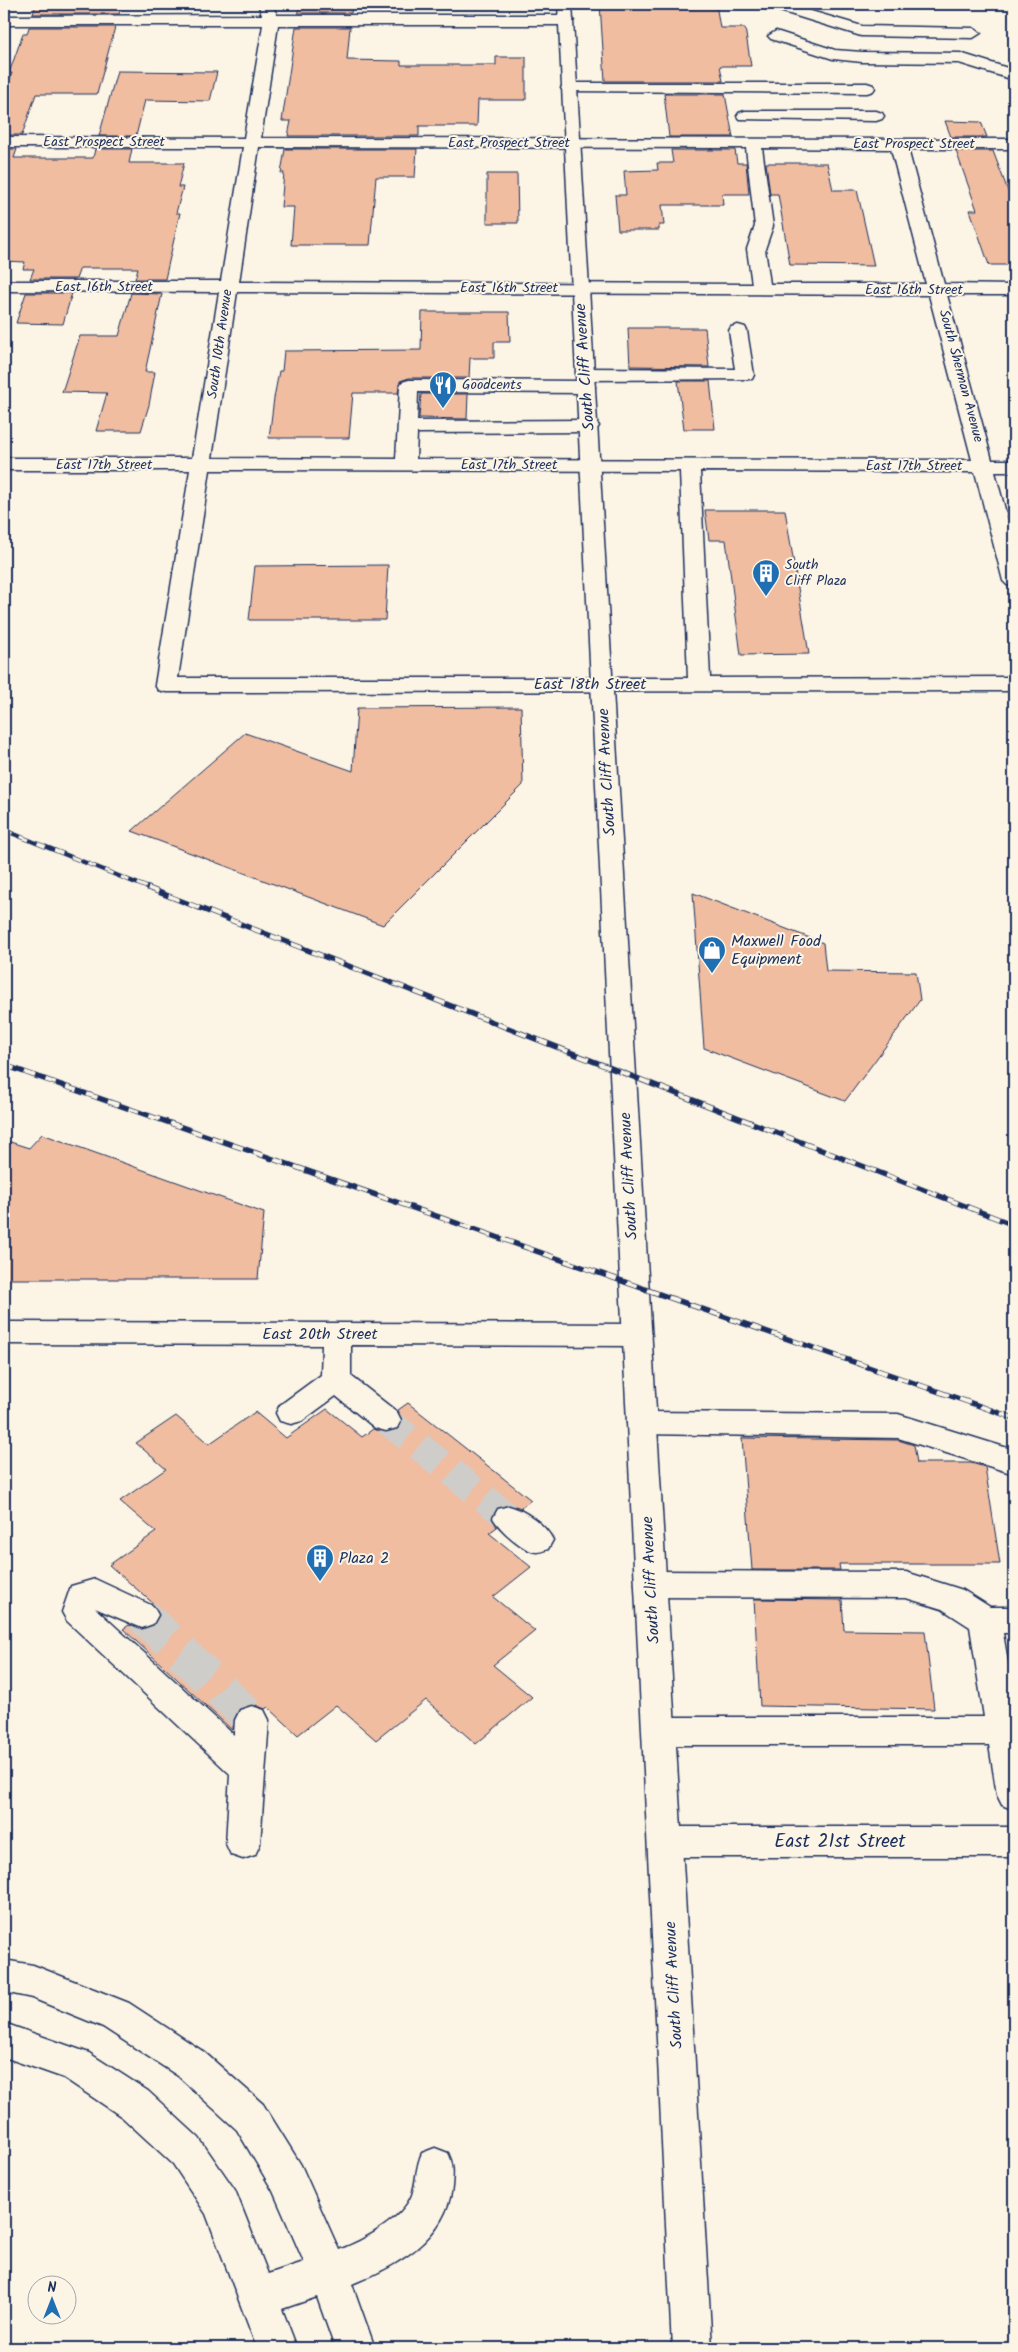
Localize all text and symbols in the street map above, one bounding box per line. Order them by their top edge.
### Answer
street label: East Prospect Street [43,131,166,153]
street label: East Prospect Street [448,132,571,154]
street label: East Prospect Street [853,133,976,155]
street label: East 16th Street [55,276,154,298]
street label: East 16th Street [460,277,559,299]
street label: East 16th Street [865,279,964,301]
street label: South 10th Avenue [201,287,239,400]
street label: South Cliff Avenue [568,303,602,431]
street label: South Sherman Avenue [933,307,990,446]
restaurant icon: Goodcents [428,370,458,409]
place label: Goodcents [462,374,522,396]
street label: East 17th Street [56,454,153,476]
street label: East 17th Street [461,454,558,476]
street label: East 17th Street [866,455,963,477]
place label: South Cliff Plaza [785,554,847,592]
building icon: South Cliff Plaza [751,558,781,597]
street label: East 18th Street [534,672,647,697]
street label: South Cliff Avenue [591,708,623,836]
place label: Maxwell Food Equipment [731,929,822,972]
shop icon: Maxwell Food Equipment [697,935,727,974]
street label: South Cliff Avenue [613,1112,645,1240]
street label: East 20th Street [262,1322,378,1347]
street label: South Cliff Avenue [635,1516,667,1644]
building icon: Plaza 2 [305,1543,335,1582]
place label: Plaza 2 [339,1546,389,1571]
street label: East 21st Street [774,1827,906,1857]
street label: South Cliff Avenue [658,1921,690,2049]
north arrow [28,2274,78,2324]
text: N [48,2277,57,2299]

